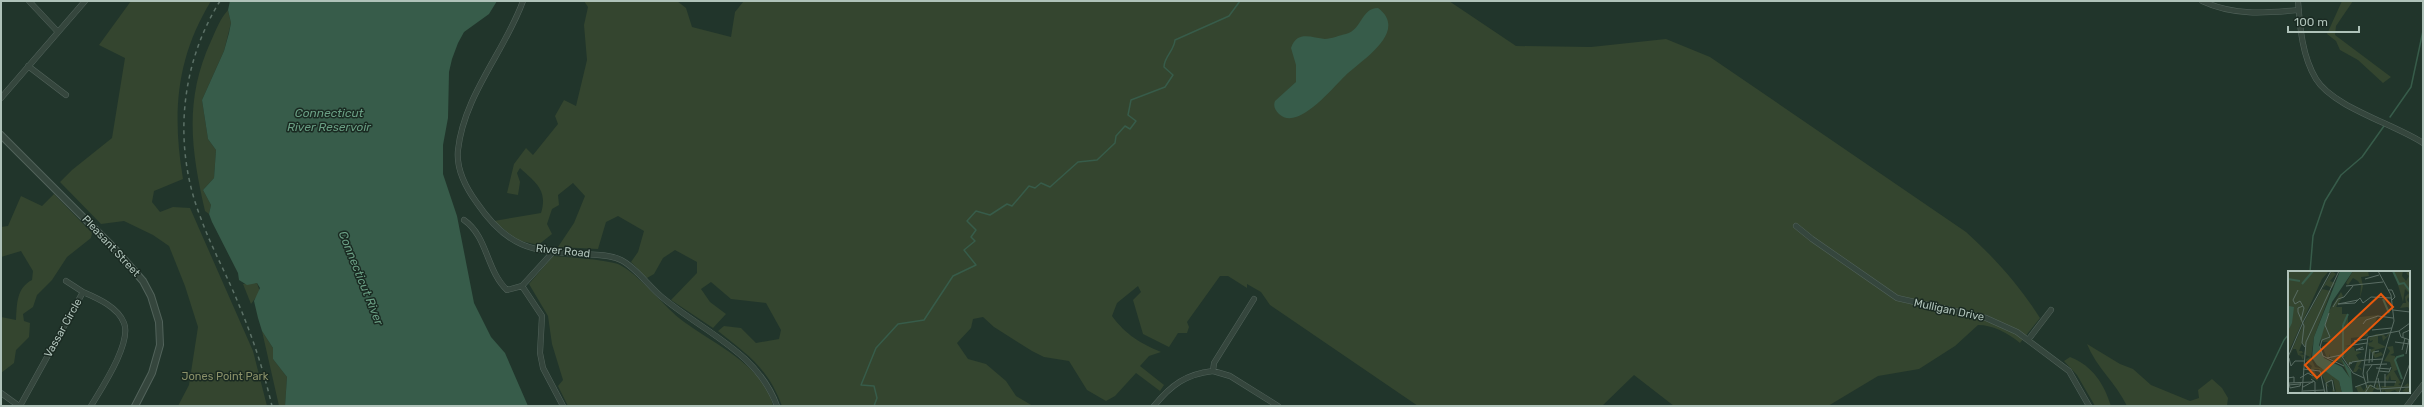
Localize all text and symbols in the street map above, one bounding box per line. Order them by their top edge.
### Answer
scale bar [2288,8,2359,34]
text: 100 m [2294,15,2328,29]
water label: Connecticut River Reservoir [287,106,371,134]
street label: Pleasant Street [79,213,143,280]
water label: Connecticut River [336,229,386,327]
street label: River Road [535,242,591,260]
inset map [2288,271,2410,393]
street label: Vassar Circle [41,296,85,360]
street label: Mulligan Drive [1913,296,1985,324]
park label: Jones Point Park [182,370,269,383]

